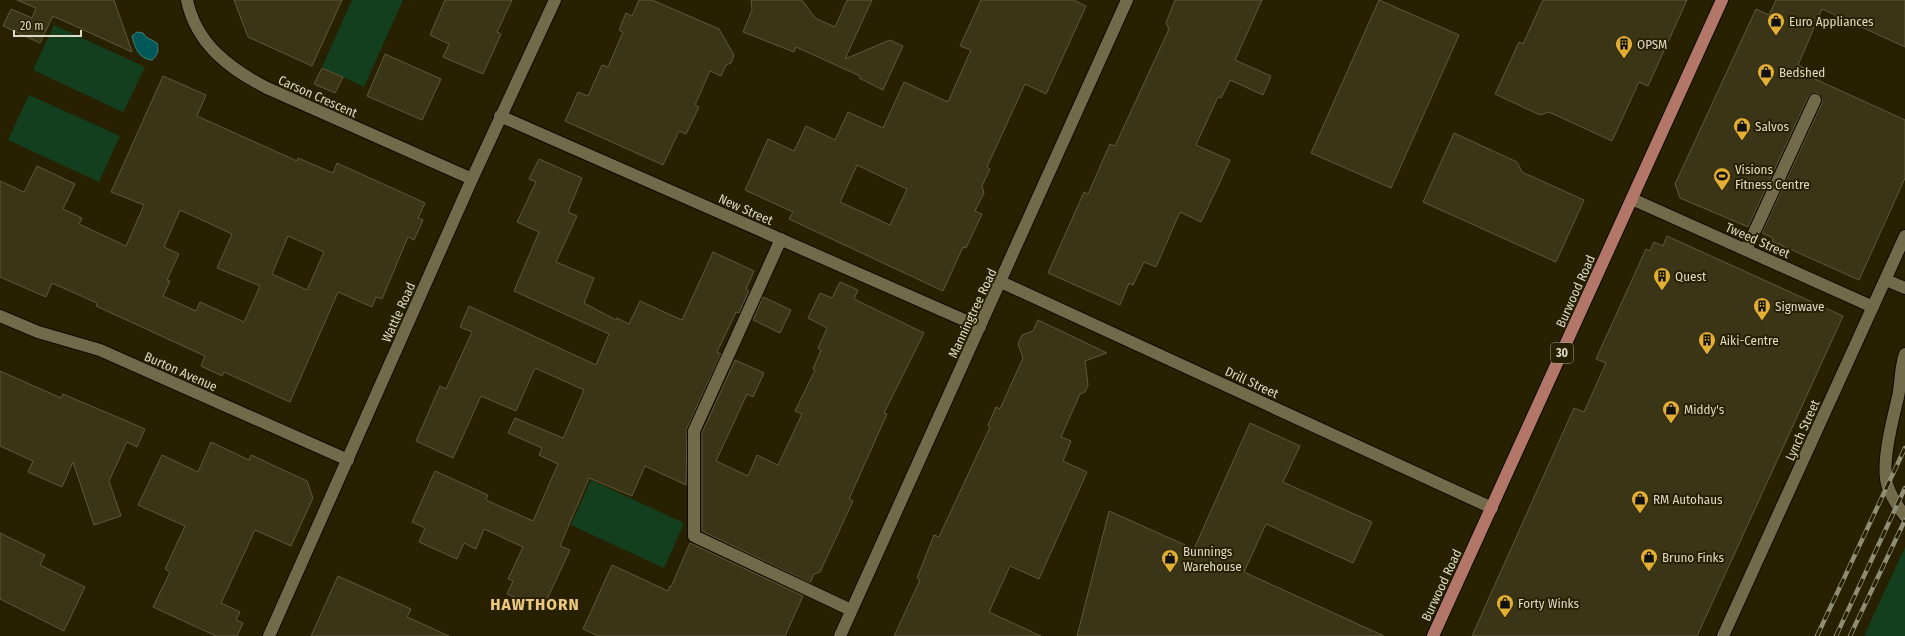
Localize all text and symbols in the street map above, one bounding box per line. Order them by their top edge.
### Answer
shop icon: Euro Appliances [1766,11,1786,36]
scale bar [14,12,81,38]
place label: Euro Appliances [1789,14,1874,29]
text: 20 m [20,19,44,33]
building icon: OPSM [1614,34,1634,59]
place label: OPSM [1637,37,1667,52]
shop icon: Bedshed [1756,62,1776,87]
place label: Bedshed [1779,65,1825,80]
street label: Carson Crescent [276,72,360,121]
shop icon: Salvos [1732,116,1752,141]
place label: Salvos [1755,119,1790,134]
place label: Visions Fitness Centre [1735,162,1810,192]
sports icon: Visions Fitness Centre [1712,166,1732,191]
street label: New Street [716,191,776,228]
street label: Tweed Street [1723,220,1793,262]
street label: Burwood Road [1553,253,1598,330]
street label: Manningtree Road [945,266,1000,360]
building icon: Quest [1652,266,1672,291]
place label: Quest [1675,269,1707,284]
street label: Wattle Road [379,280,418,344]
building icon: Signwave [1752,296,1772,321]
place label: Signwave [1775,299,1824,314]
building icon: Aiki-Centre [1697,330,1717,355]
place label: Aiki-Centre [1720,333,1779,348]
road number: 30 [1551,343,1573,363]
street label: Burton Avenue [142,349,220,394]
street label: Drill Street [1223,364,1282,402]
street label: Lynch Street [1782,397,1823,463]
shop icon: Middy's [1661,399,1681,424]
place label: Middy's [1684,402,1725,417]
shop icon: RM Autohaus [1630,489,1650,514]
place label: RM Autohaus [1653,492,1723,507]
place label: Bunnings Warehouse [1183,544,1242,574]
street label: Burwood Road [1418,547,1465,624]
shop icon: Bruno Finks [1639,547,1659,572]
shop icon: Bunnings Warehouse [1160,548,1180,573]
place label: Bruno Finks [1662,550,1725,565]
shop icon: Forty Winks [1495,593,1515,618]
district label: HAWTHORN [490,594,580,615]
place label: Forty Winks [1518,596,1580,611]

